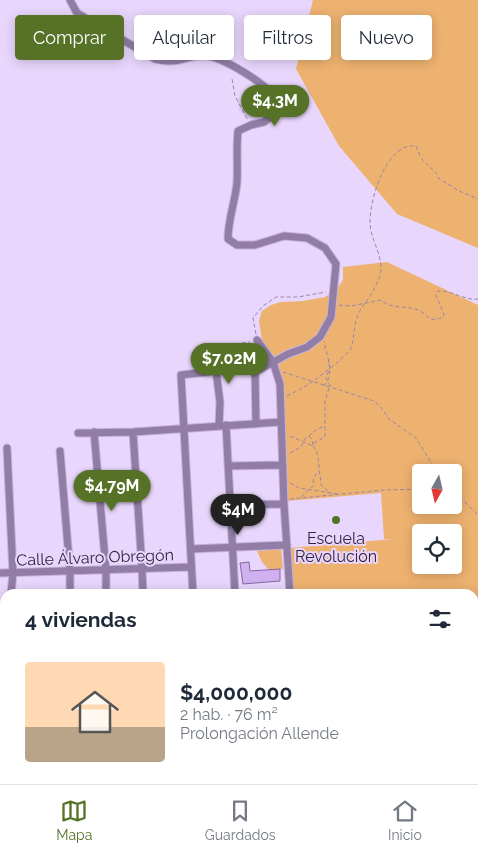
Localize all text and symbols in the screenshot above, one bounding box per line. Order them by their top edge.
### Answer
chip: Comprar [15,15,124,60]
chip: Alquilar [134,15,234,60]
chip: Filtros [244,15,331,60]
chip: Nuevo [341,15,432,60]
pin: $4.3M [240,84,310,127]
text: $4.3M [252,91,298,110]
pin: $7.02M [188,342,270,385]
text: $7.02M [202,349,256,368]
north arrow [412,464,462,514]
map controls [412,464,462,574]
pin: $4.79M [71,470,153,512]
text: $4.79M [85,476,139,495]
pin: $4M [214,494,262,536]
text: $4M [221,500,255,519]
marker: Escuela Revolución [330,514,342,526]
button: locate [412,524,462,574]
place label: Escuela Revolución [295,529,377,566]
street label: Calle Álvaro Obregón [16,544,174,570]
icon: filters [426,605,454,633]
text: 4 viviendas [25,607,137,632]
text: $4,000,000 [180,680,292,705]
icon: home [65,682,125,742]
text: 2 hab. · 76 m² [180,705,278,724]
text: Prolongación Allende [180,724,339,743]
tab: Mapa [56,797,92,843]
tab: Guardados [205,797,276,843]
tab: Inicio [388,797,422,843]

